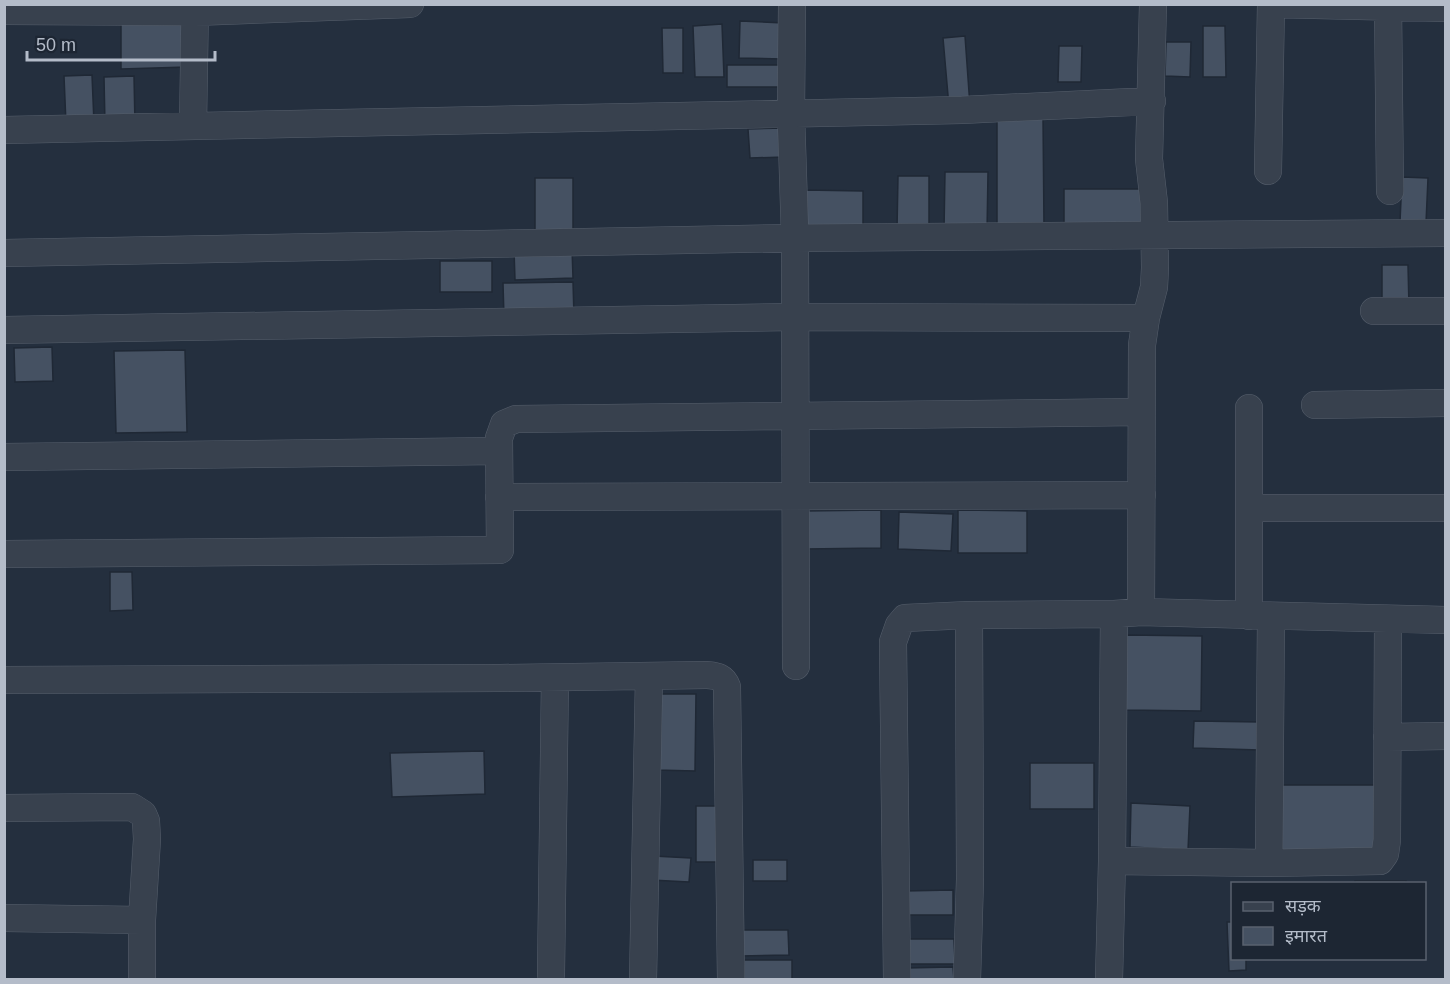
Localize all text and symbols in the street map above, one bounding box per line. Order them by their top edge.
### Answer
scale bar [27,24,214,62]
text: 50 m [36,35,76,55]
legend [1231,882,1426,960]
text: सड़क [1285,896,1322,916]
text: इमारत [1285,926,1328,946]

